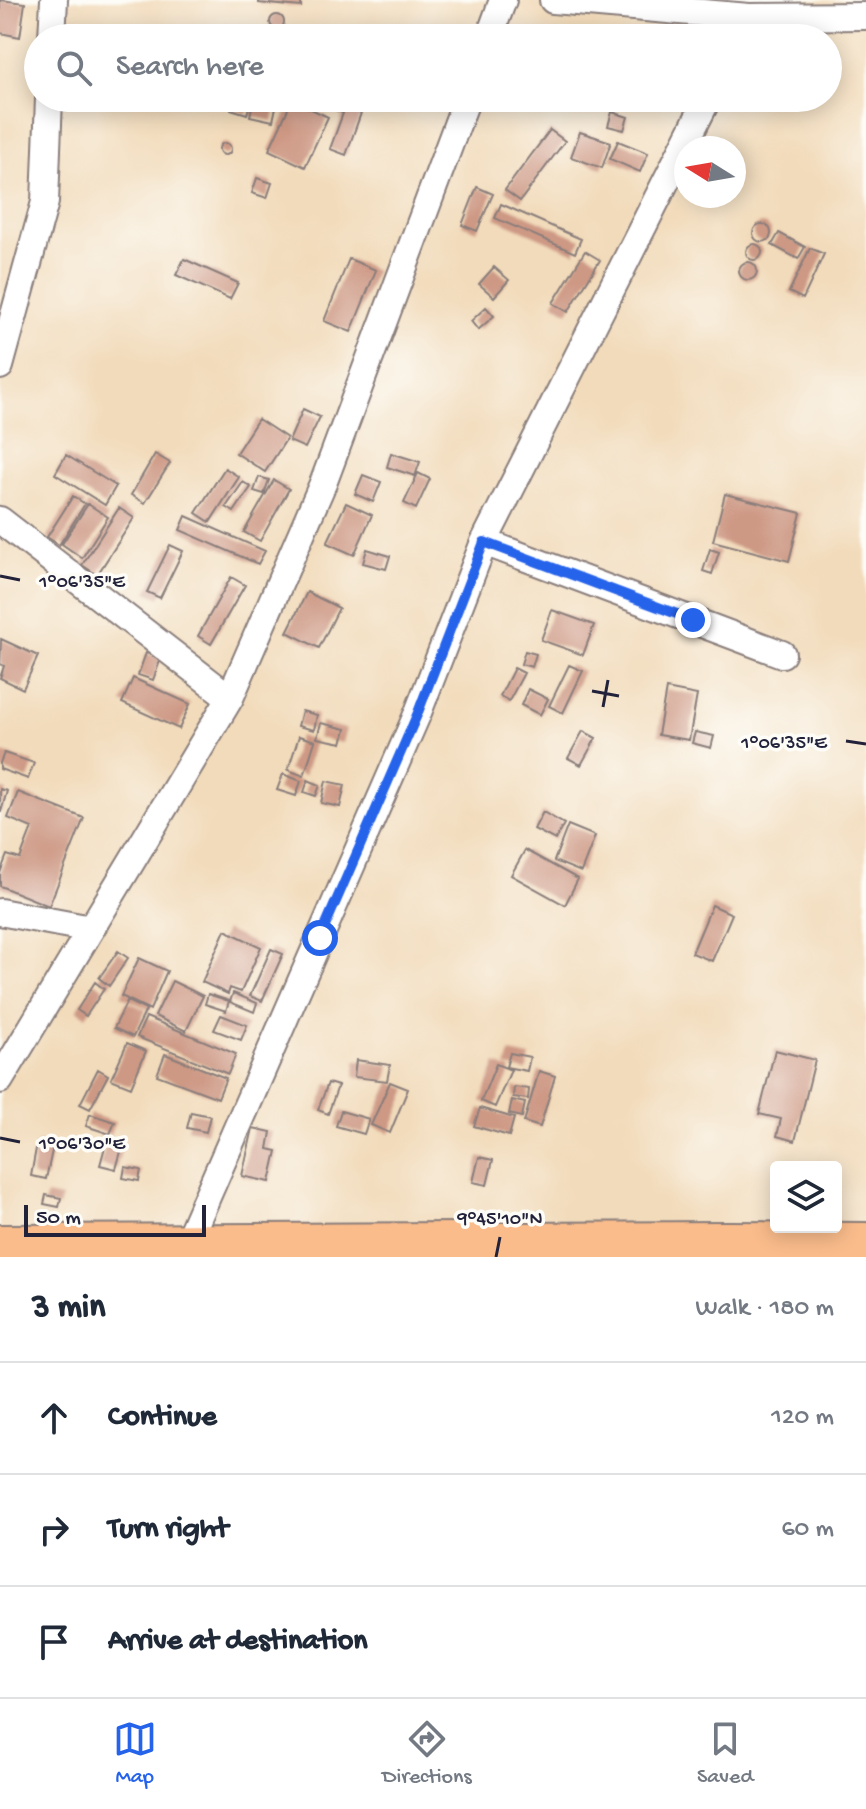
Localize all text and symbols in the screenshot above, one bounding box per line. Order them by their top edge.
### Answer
search box [24,24,842,112]
icon: search [52,46,96,90]
text: Search here [116,51,264,86]
north arrow [674,136,746,208]
text: 1°06'35"E [38,572,126,595]
route end [675,602,711,638]
text: 1°06'35"E [740,733,828,756]
route start [302,920,338,956]
text: 1°06'30"E [38,1134,127,1157]
map controls [770,1161,842,1233]
button: layers [770,1161,842,1233]
scale bar [24,1201,206,1237]
text: 50 m [36,1206,81,1232]
text: 9°45'10"N [457,1209,542,1232]
text: 3 min [32,1289,105,1329]
text: Walk · 180 m [696,1294,834,1325]
icon: ahead [32,1396,76,1440]
text: Continue [108,1401,217,1436]
text: 120 m [771,1403,834,1434]
icon: right [32,1508,76,1552]
text: Turn right [108,1513,228,1548]
text: 60 m [781,1515,834,1546]
icon: arrive [32,1620,76,1664]
text: Arrive at destination [108,1625,368,1660]
tab: Map [113,1717,157,1791]
tab: Directions [382,1717,472,1791]
tab: Saved [697,1717,753,1791]

